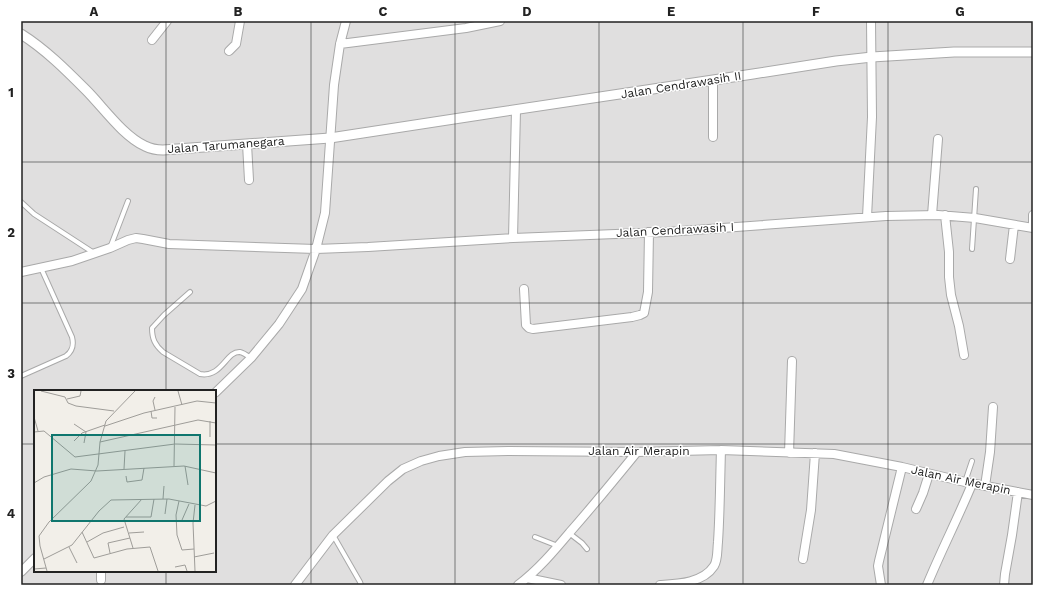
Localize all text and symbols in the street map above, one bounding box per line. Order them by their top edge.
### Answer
text: A [90,4,99,19]
text: B [234,4,243,19]
text: C [379,4,388,19]
text: D [522,4,532,19]
text: E [667,4,675,19]
text: F [812,4,820,19]
text: G [955,4,965,19]
street label: Jalan Cendrawasih II [620,69,742,101]
text: 1 [8,85,14,100]
street label: Jalan Tarumanegara [167,134,285,156]
street label: Jalan Cendrawasih I [616,220,734,240]
text: 2 [7,225,15,240]
text: 3 [7,366,15,381]
inset map [34,390,216,572]
street label: Jalan Air Merapin [588,444,690,458]
street label: Jalan Air Merapin [910,463,1012,497]
text: 4 [7,506,16,521]

